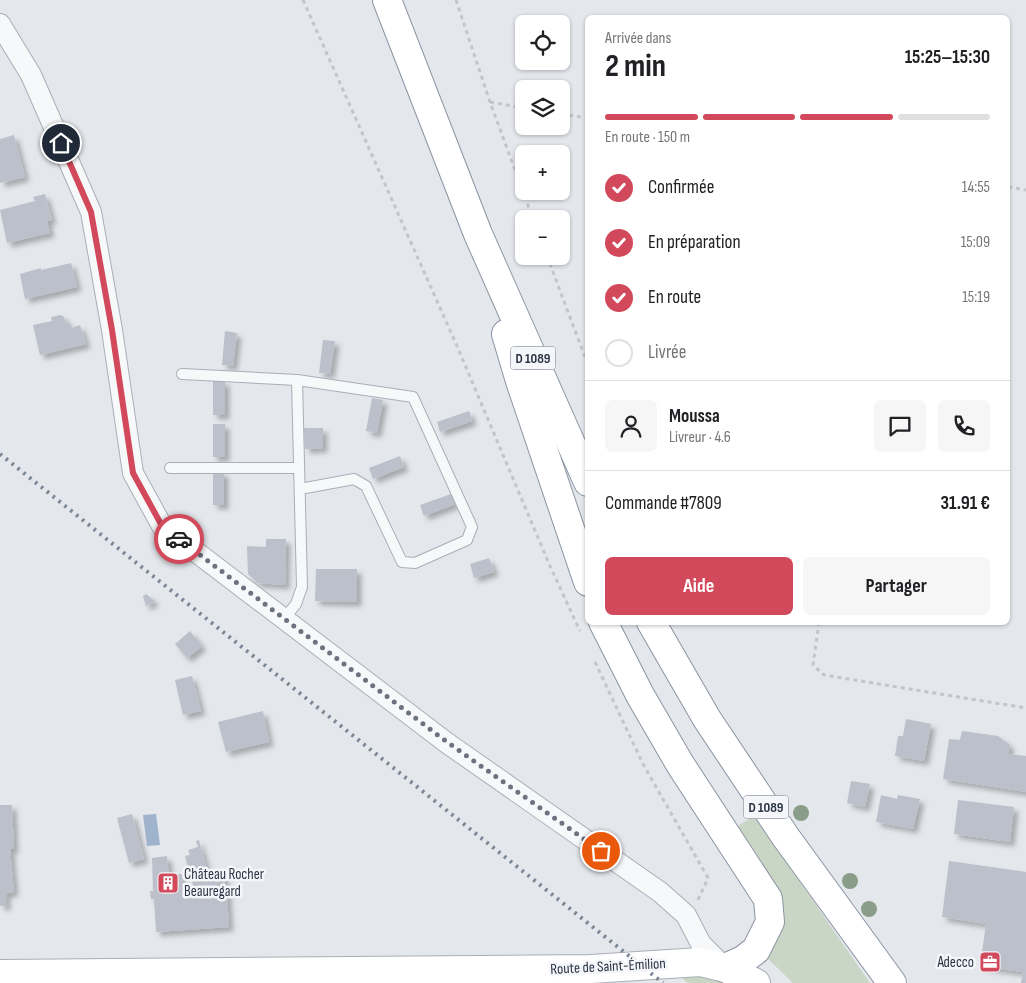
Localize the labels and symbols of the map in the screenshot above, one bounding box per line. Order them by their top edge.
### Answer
pin [40,122,82,164]
road number: D 1089 [510,346,556,369]
courier [154,514,204,564]
road number: D 1089 [744,796,788,819]
pin [580,830,622,872]
place label: Château Rocher Beauregard [184,865,265,901]
building icon: Château Rocher Beauregard [156,871,180,895]
office icon: Adecco [978,950,1002,974]
place label: Adecco [936,953,974,972]
street label: Route de Saint-Émilion [550,954,666,979]

